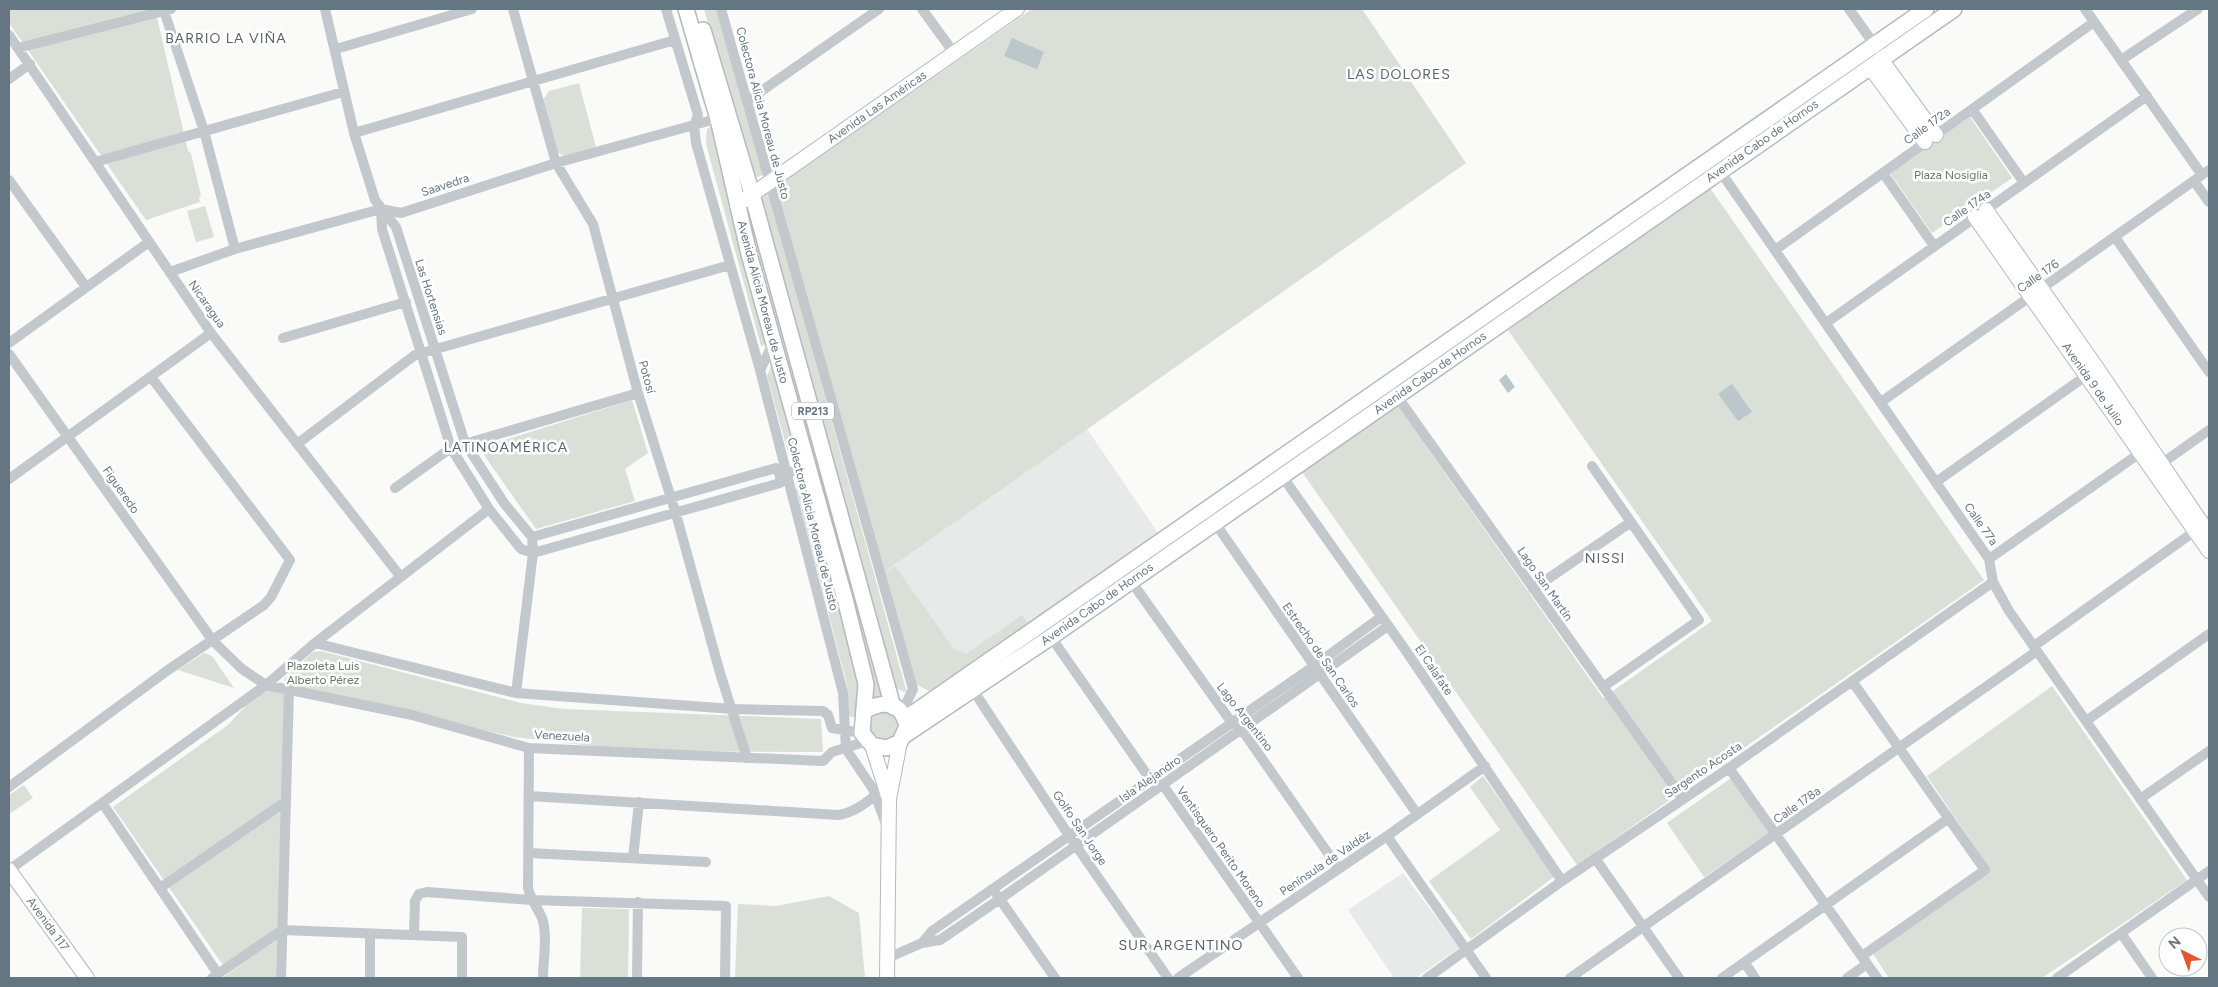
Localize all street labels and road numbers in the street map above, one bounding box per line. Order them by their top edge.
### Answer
street label: Colectora Alicia Moreau de Justo [733,25,793,201]
street label: Avenida Las Américas [825,67,929,146]
street label: Avenida Cabo de Hornos [1703,97,1821,185]
street label: Calle 172a [1901,105,1953,147]
street label: Saavedra [419,171,471,199]
street label: Calle 174a [1941,187,1993,229]
street label: Avenida Alicia Moreau de Justo [734,219,792,385]
street label: Calle 176 [2014,256,2062,295]
street label: Las Hortensias [412,257,450,337]
street label: Nicaragua [186,278,228,330]
street label: Avenida Cabo de Hornos [1371,329,1489,417]
street label: Avenida 9 de Julio [2059,340,2127,428]
street label: Potosí [636,359,658,396]
road number: RP213 [792,402,834,420]
street label: Colectora Alicia Moreau de Justo [785,436,841,612]
street label: Figueredo [100,464,142,516]
street label: Calle 77a [1961,500,2001,548]
street label: Lago San Martín [1514,544,1576,624]
street label: Avenida Cabo de Hornos [1038,560,1156,648]
street label: Estrecho de San Carlos [1280,600,1363,710]
street label: El Calafate [1412,642,1456,698]
street label: Lago Argentino [1214,680,1276,754]
street label: Venezuela [534,728,590,744]
street label: Sargento Acosta [1662,739,1744,801]
street label: Isla Alejandro [1117,753,1184,805]
street label: Ventisquero Perito Moreno [1174,784,1268,910]
street label: Calle 178a [1771,784,1823,826]
street label: Golfo San Jorge [1050,788,1110,868]
street label: Península de Valdéz [1277,827,1373,898]
street label: Avenida 117 [24,895,72,954]

